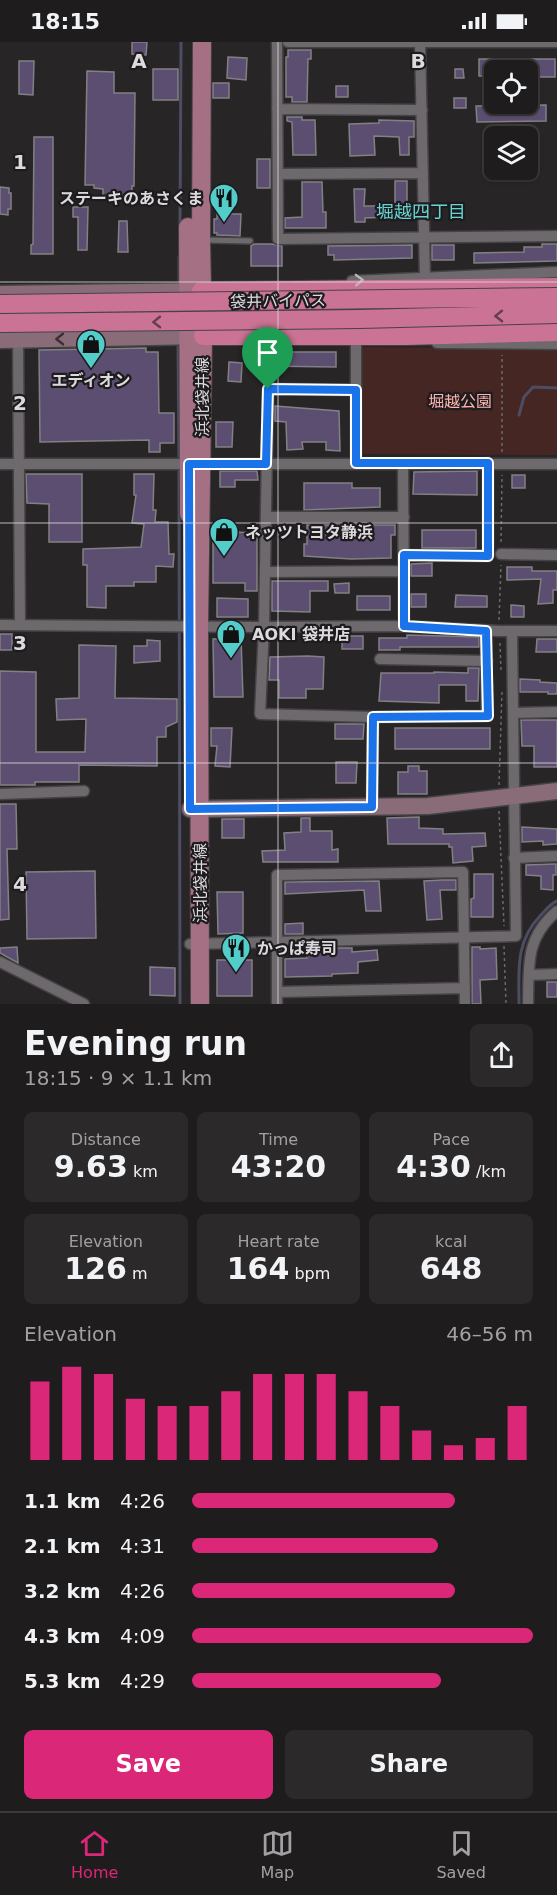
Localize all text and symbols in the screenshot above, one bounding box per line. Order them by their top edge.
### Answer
text: 18:15 [30,9,100,34]
text: A [131,49,147,73]
text: B [410,49,426,73]
map controls [484,60,538,180]
button: locate [484,60,538,114]
button: layers [484,126,538,180]
text: 1 [13,150,27,174]
restaurant icon: ステーキのあさくま [208,182,240,224]
place label: ステーキのあさくま [59,189,203,208]
district label: 堀越四丁目 [376,201,466,222]
one-way arrow [354,274,363,287]
street label: 袋井バイパス [230,291,326,311]
one-way arrow [494,310,503,322]
one-way arrow [152,316,161,329]
pin [242,327,293,389]
shop icon: エディオン [75,328,107,370]
one-way arrow [56,333,65,346]
icon: arrive [251,336,284,369]
street label: 浜北袋井線 [193,357,212,437]
place label: エディオン [52,371,130,390]
text: 2 [13,391,27,415]
park label: 堀越公園 [428,392,492,411]
shop icon: ネッツトヨタ静浜 [208,516,240,558]
place label: ネッツトヨタ静浜 [245,523,373,542]
shop icon: AOKI 袋井店 [215,618,247,660]
place label: AOKI 袋井店 [252,625,350,644]
text: 3 [13,631,27,655]
street label: 浜北袋井線 [191,843,210,923]
text: 4 [13,872,27,896]
restaurant icon: かっぱ寿司 [220,932,252,974]
place label: かっぱ寿司 [257,939,337,958]
text: Evening run [24,1024,247,1063]
button: share [470,1024,533,1087]
text: 18:15 · 9 × 1.1 km [24,1066,212,1090]
text: Distance [71,1130,141,1149]
text: Time [259,1130,298,1149]
text: Pace [432,1130,470,1149]
text: 9.63 [54,1149,128,1184]
text: 43:20 [231,1149,326,1184]
text: 4:30 [396,1149,471,1184]
text: km [128,1162,158,1181]
text: /km [471,1162,506,1181]
text: Elevation [69,1232,143,1251]
text: Heart rate [237,1232,320,1251]
text: kcal [435,1232,467,1251]
text: 126 [64,1251,127,1286]
text: 164 [227,1251,289,1286]
text: 648 [420,1251,482,1286]
text: m [127,1264,147,1283]
text: bpm [289,1264,330,1283]
text: Elevation [24,1322,117,1346]
text: 46–56 m [446,1322,533,1346]
text: 1.1 km [24,1489,101,1513]
text: 4:26 [120,1489,165,1513]
text: 2.1 km [24,1534,101,1558]
text: 4:31 [120,1534,165,1558]
text: 3.2 km [24,1579,101,1603]
text: 4:26 [120,1579,165,1603]
text: 4.3 km [24,1624,101,1648]
text: 4:09 [120,1624,165,1648]
text: 5.3 km [24,1669,101,1693]
text: 4:29 [120,1669,165,1693]
button: Save [24,1730,273,1799]
button: Share [285,1730,533,1799]
tab: Home [71,1827,118,1882]
tab: Map [261,1827,294,1882]
tab: Saved [436,1827,486,1882]

